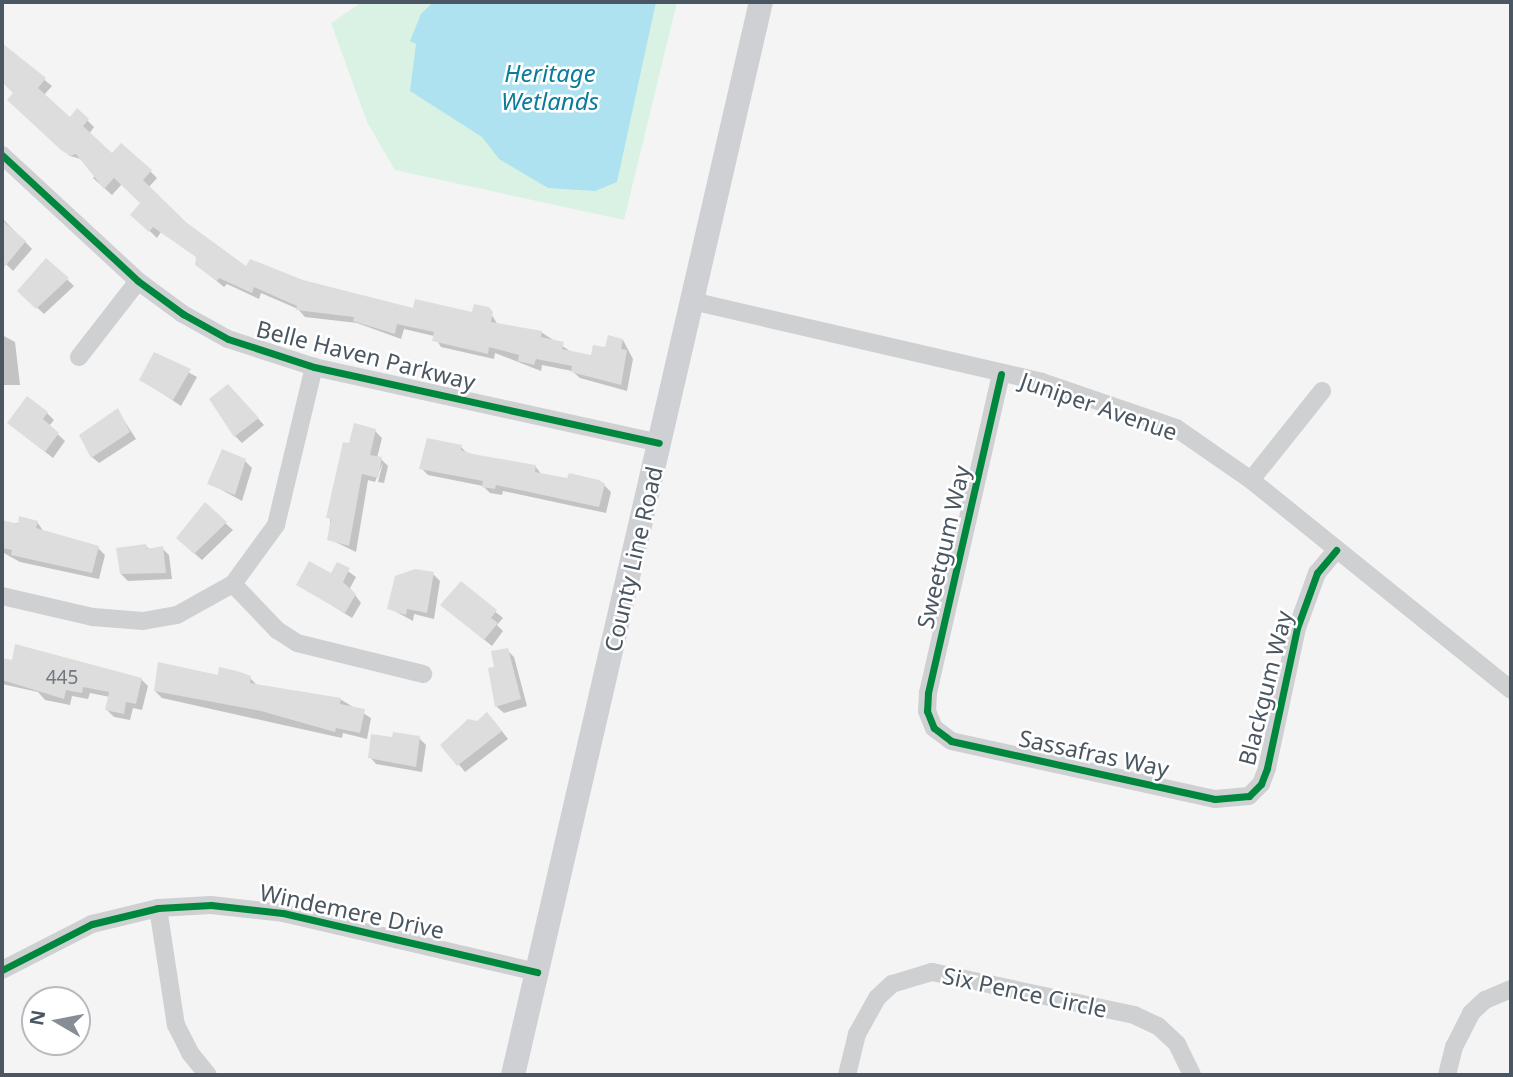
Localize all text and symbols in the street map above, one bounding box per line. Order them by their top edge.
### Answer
water label: Heritage Wetlands [501,59,599,115]
street label: Belle Haven Parkway [254,314,478,396]
street label: Juniper Avenue [1017,366,1181,446]
street label: Sweetgum Way [911,463,975,631]
street label: County Line Road [598,464,668,654]
street label: Blackgum Way [1232,608,1298,768]
house number: 445 [46,667,78,689]
street label: Sassafras Way [1016,724,1172,782]
street label: Windemere Drive [257,878,447,944]
street label: Six Pence Circle [940,961,1110,1023]
north arrow [21,986,91,1056]
text: N [23,1008,51,1028]

